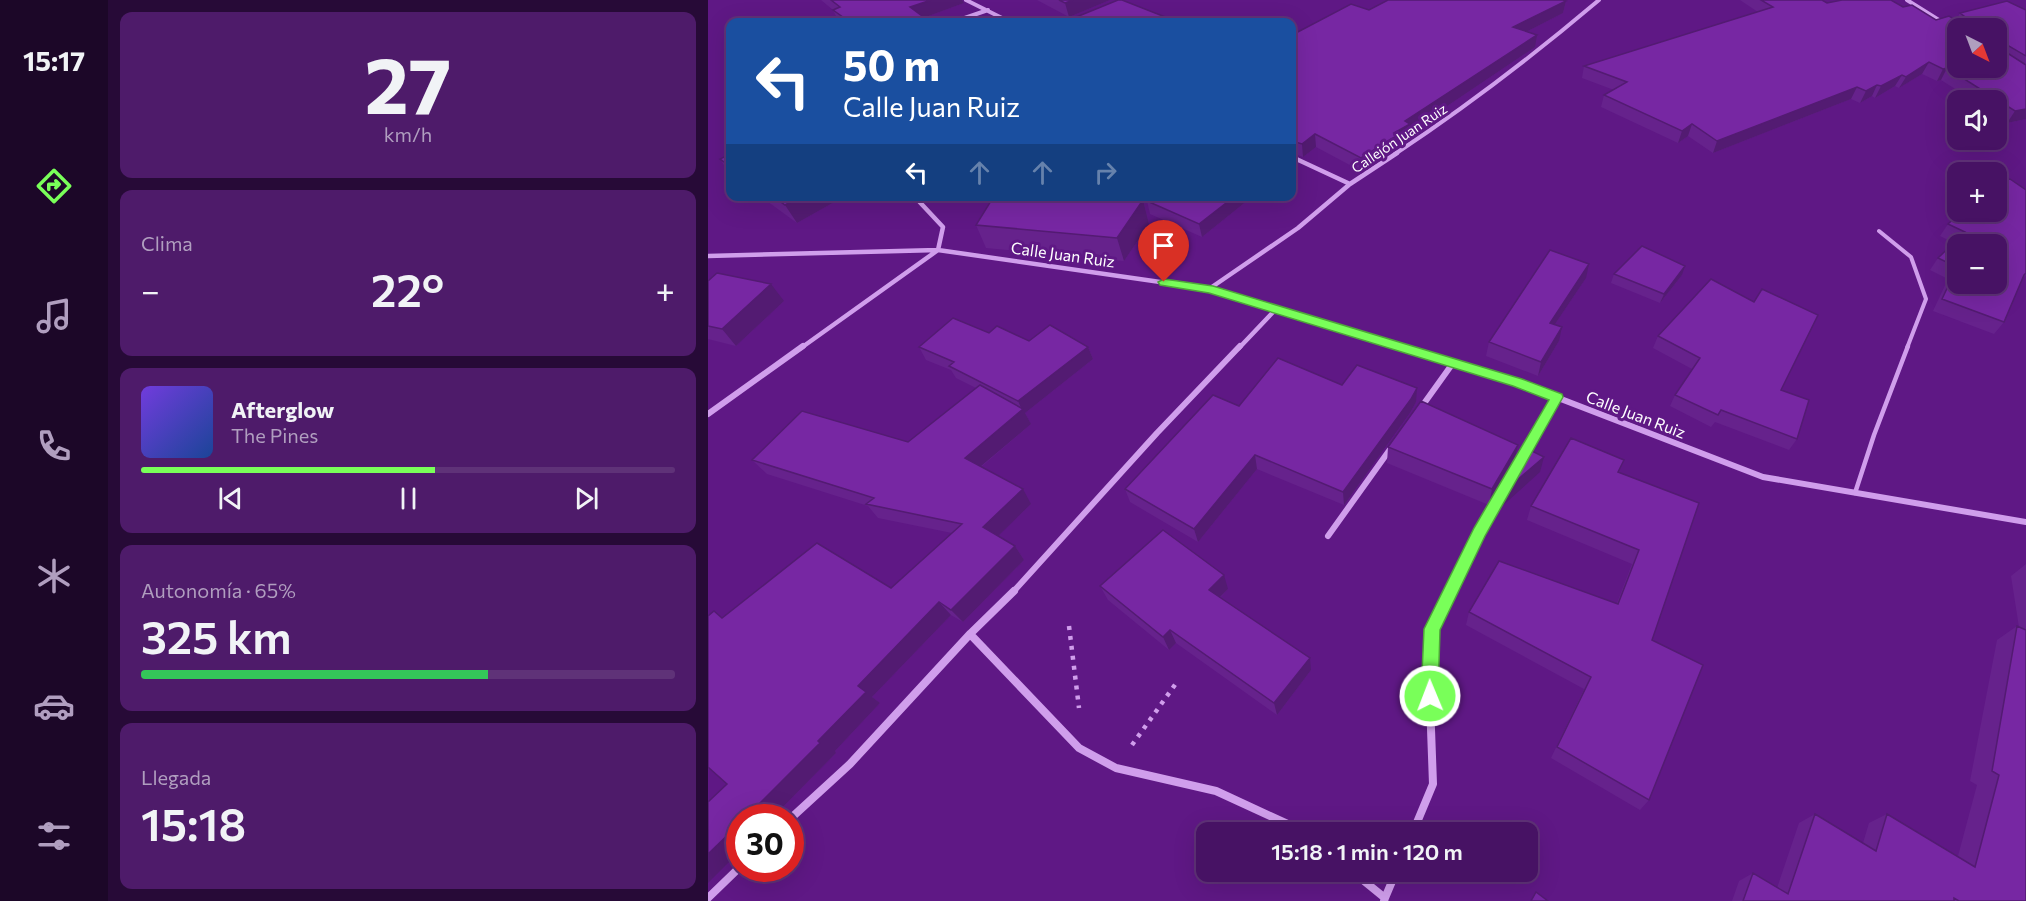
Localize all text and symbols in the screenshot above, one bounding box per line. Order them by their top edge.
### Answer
north arrow [1947,18,2007,78]
map controls [1947,18,2007,294]
text: 27 [365,35,451,130]
text: 50 m [843,38,940,90]
icon: left [744,42,822,120]
text: 15:17 [23,44,85,77]
text: Calle Juan Ruiz [843,90,1020,123]
button: sound [1947,90,2007,150]
street label: Callejón Juan Ruiz [1348,100,1450,176]
text: km/h [384,122,432,146]
icon: left [900,156,933,189]
icon: ahead [963,156,996,189]
icon: ahead [1026,156,1059,189]
icon: right [1089,156,1122,189]
button: + [1947,162,2007,222]
icon: directions [33,165,75,207]
pin [1138,220,1189,282]
icon: arrive [1147,229,1180,262]
text: Clima [141,231,193,255]
button: − [1947,234,2007,294]
street label: Calle Juan Ruiz [1010,237,1116,271]
text: 22° [371,261,444,316]
text: − [141,269,160,310]
text: + [656,269,675,310]
icon: music [33,295,75,337]
street label: Calle Juan Ruiz [1584,386,1688,442]
text: Afterglow [231,396,334,423]
text: The Pines [231,423,318,447]
icon: phone [33,425,75,467]
icon: previous [214,482,247,515]
icon: pause [392,482,425,515]
icon: next [570,482,603,515]
icon: climate [33,555,75,597]
text: Autonomía · 65% [141,578,296,602]
text: 325 km [141,608,292,663]
position arrow [1398,664,1462,728]
icon: car [33,685,75,727]
text: Llegada [141,765,211,789]
text: 15:18 [141,795,246,850]
speed limit sign: 30 [726,804,804,882]
icon: filters [33,815,75,857]
text: 15:18 · 1 min · 120 m [1271,838,1463,865]

